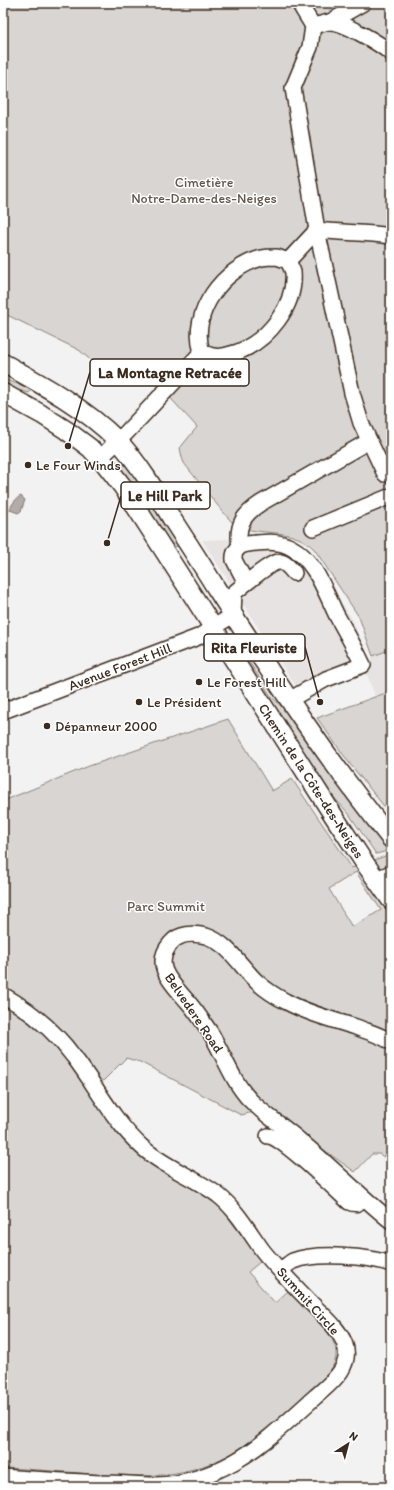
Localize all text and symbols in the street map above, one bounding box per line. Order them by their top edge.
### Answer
park label: Cimetière Notre-Dame-des-Neiges [131,174,277,207]
callout: La Montagne Retracée [90,359,249,386]
text: La Montagne Retracée [98,364,242,383]
place label: Le Four Winds [36,457,121,474]
marker: Le Four Winds [23,460,33,470]
callout: Le Hill Park [121,482,210,509]
text: Le Hill Park [128,487,202,505]
callout: Rita Fleuriste [204,634,305,661]
text: Rita Fleuriste [211,639,297,657]
street label: Avenue Forest Hill [66,640,174,694]
place label: Le Forest Hill [207,674,286,691]
marker: Le Forest Hill [194,677,204,687]
place label: Le Président [147,694,221,711]
marker: Le Président [134,697,144,707]
street label: Chemin de la Côte-des-Neiges [255,700,367,862]
place label: Dépanneur 2000 [55,718,157,735]
marker: Dépanneur 2000 [42,721,52,731]
park label: Parc Summit [127,898,205,915]
street label: Belvedere Road [161,970,227,1057]
street label: Summit Circle [273,1263,343,1339]
north arrow [328,1424,368,1464]
text: N [347,1429,360,1444]

